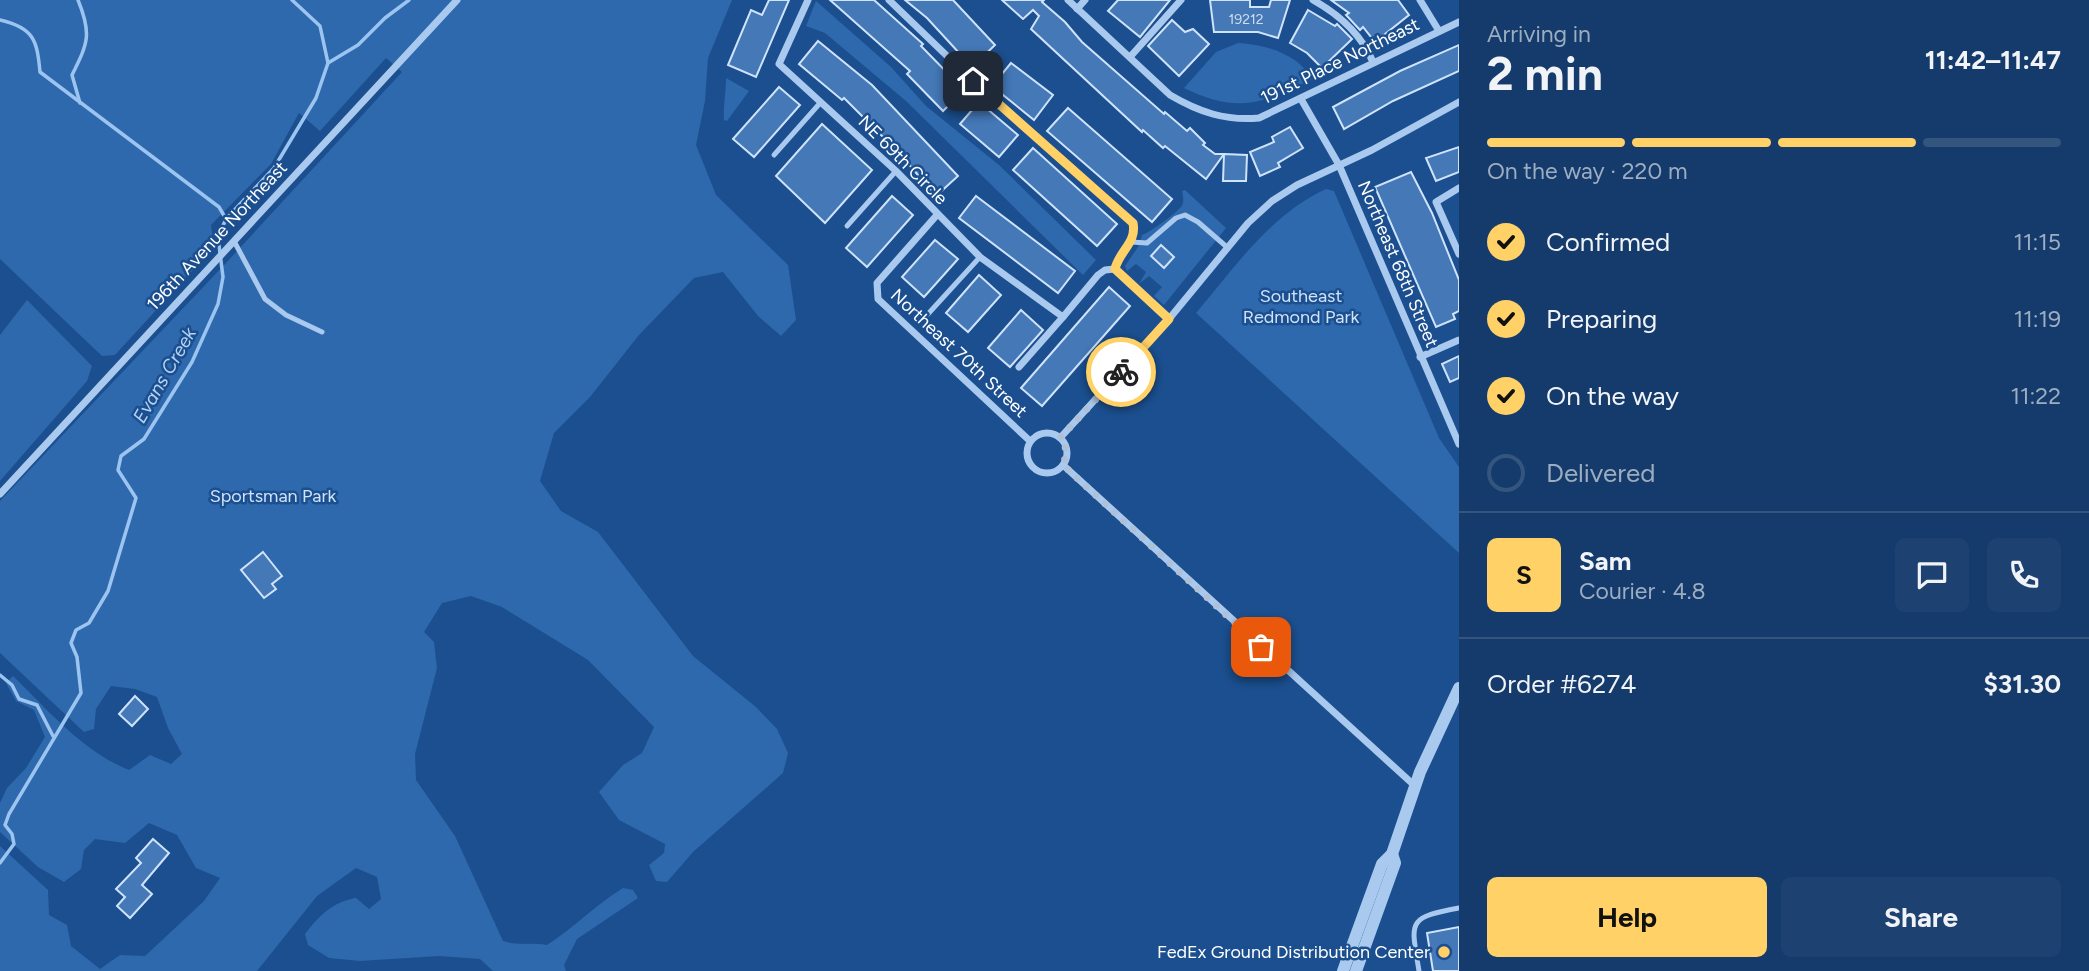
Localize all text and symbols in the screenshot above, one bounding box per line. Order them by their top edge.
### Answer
house number: 19212 [1228,11,1264,28]
street label: 191st Place Northeast [1257,13,1423,109]
text: Arriving in [1487,20,1591,48]
text: 11:42–11:47 [1925,44,2061,76]
text: 2 min [1487,46,1603,102]
pin [943,51,1003,111]
icon: home [954,62,992,100]
street label: NE 69th Circle [854,111,952,209]
street label: 196th Avenue Northeast [142,157,292,315]
text: On the way · 220 m [1487,157,1687,185]
street label: Northeast 68th Street [1353,177,1443,351]
icon: check [1487,223,1525,261]
text: Confirmed [1546,226,1670,258]
text: 11:15 [2013,228,2061,256]
street label: Northeast 70th Street [886,284,1032,422]
park label: Southeast Redmond Park [1243,285,1360,328]
icon: check [1487,300,1525,338]
text: Preparing [1546,303,1657,335]
text: 11:19 [2014,305,2061,333]
water label: Evans Creek [128,323,201,427]
courier [1086,337,1156,407]
icon: bike [1102,353,1140,391]
icon: check [1487,377,1525,415]
text: On the way [1546,380,1679,412]
text: 11:22 [2010,382,2061,410]
text: Delivered [1546,457,1655,489]
park label: Sportsman Park [210,485,337,507]
button: chat [1895,538,1969,612]
button: phone [1987,538,2061,612]
text: Sam [1579,545,1631,577]
text: S [1516,559,1532,591]
text: Courier · 4.8 [1579,577,1706,605]
pin [1231,617,1291,677]
icon: bag [1242,628,1280,666]
text: Order #6274 [1487,668,1636,700]
text: $31.30 [1983,668,2061,700]
button: Help [1487,877,1767,957]
button: Share [1781,877,2061,957]
place label: FedEx Ground Distribution Center [1157,941,1430,963]
marker: FedEx Ground Distribution Center [1436,944,1452,960]

